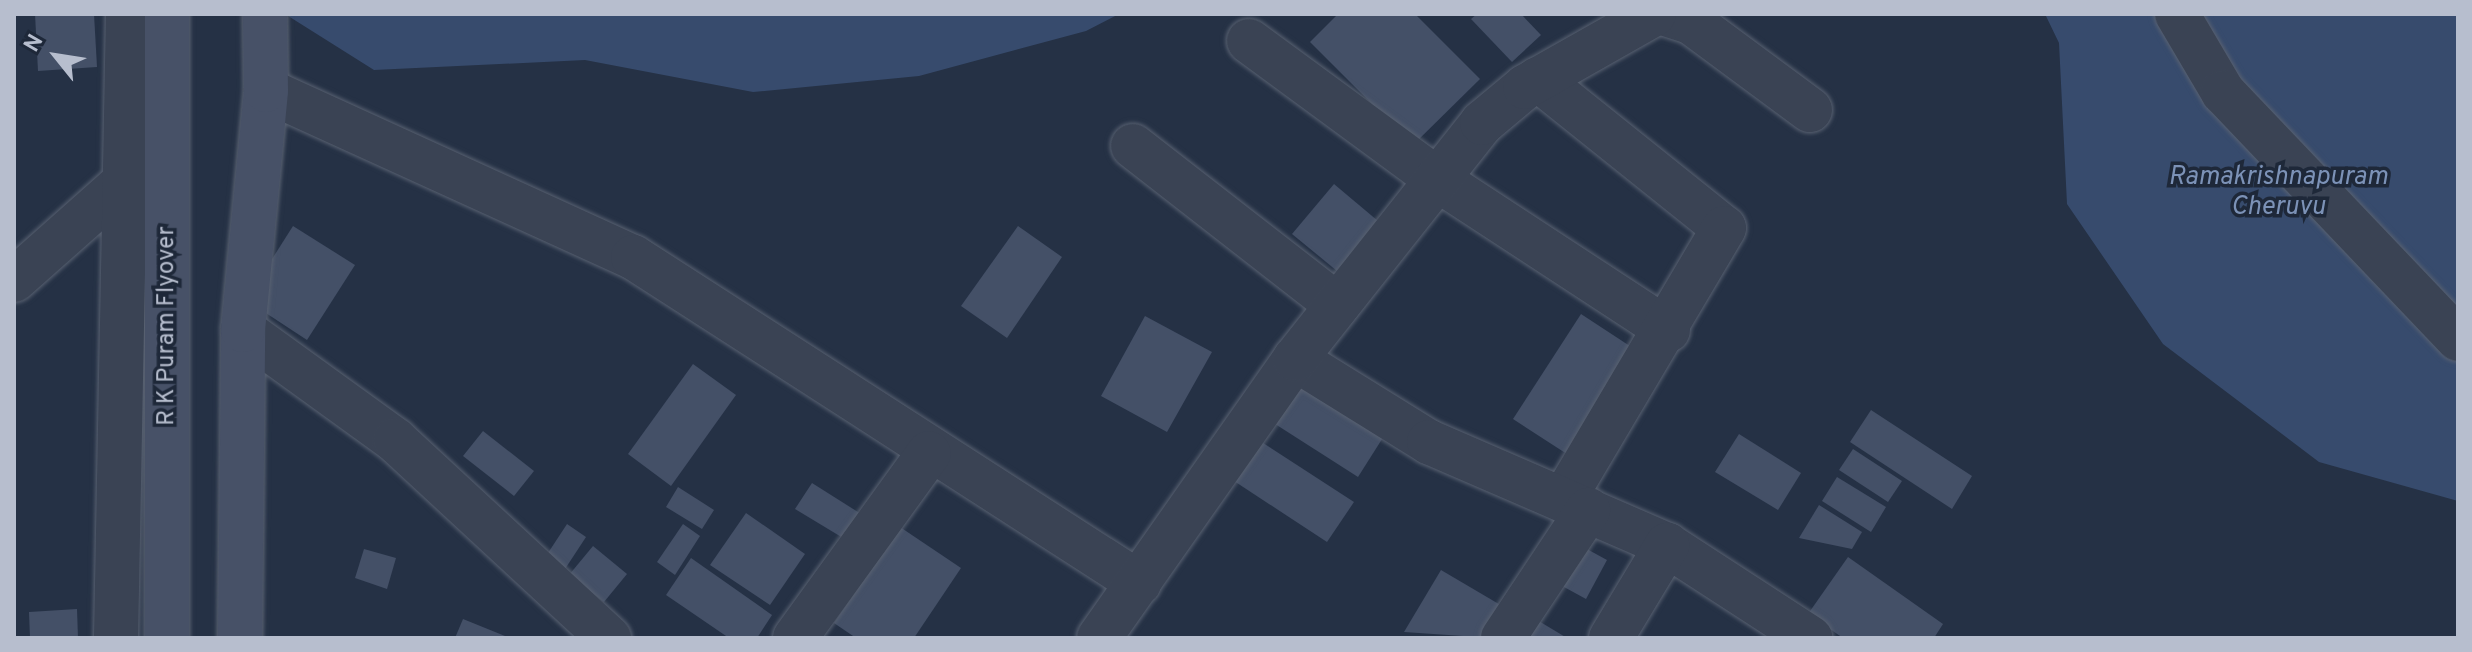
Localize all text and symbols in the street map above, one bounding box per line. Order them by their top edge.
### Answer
north arrow [16,16,96,96]
text: N [19,30,50,57]
water label: Ramakrishnapuram Cheruvu [2168,162,2388,224]
street label: R K Puram Flyover [154,226,182,426]

